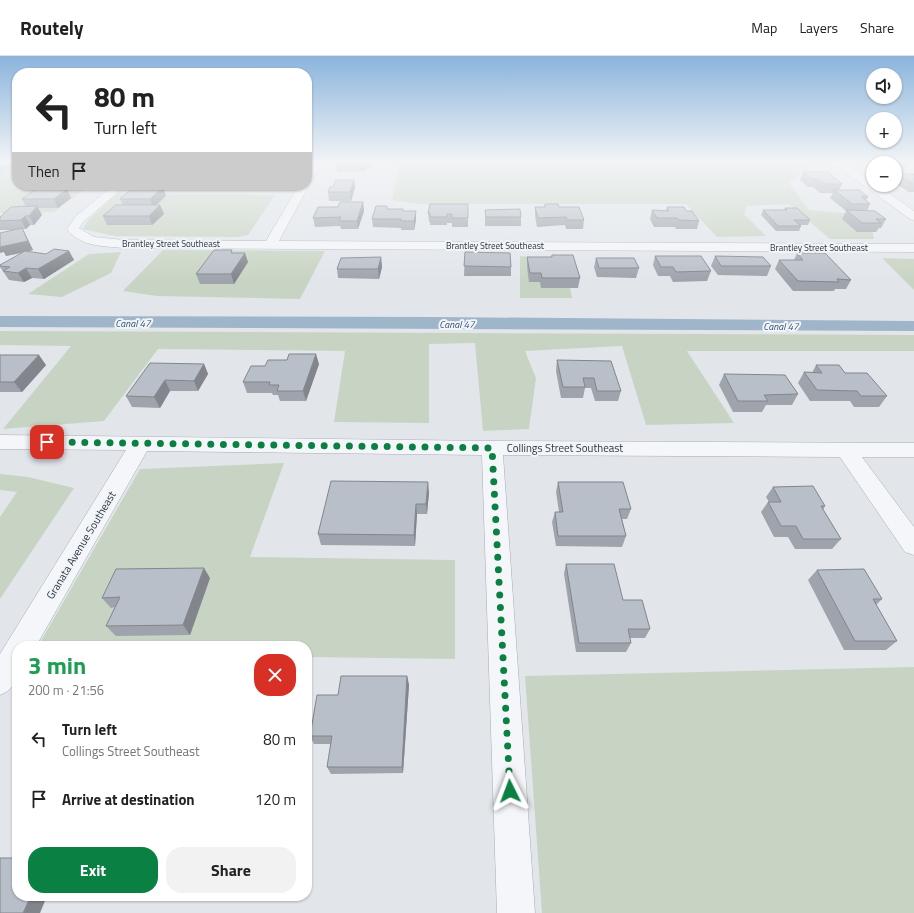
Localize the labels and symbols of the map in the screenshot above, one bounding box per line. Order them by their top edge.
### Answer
street label: Brantley Street Southeast [122,237,221,250]
street label: Brantley Street Southeast [446,239,545,252]
street label: Brantley Street Southeast [770,241,869,254]
water label: Canal 47 [115,316,152,331]
water label: Canal 47 [439,317,476,332]
water label: Canal 47 [763,319,800,334]
pin [30,425,64,459]
street label: Collings Street Southeast [507,440,623,456]
street label: Granata Avenue Southeast [42,488,120,602]
position arrow [489,770,531,812]

